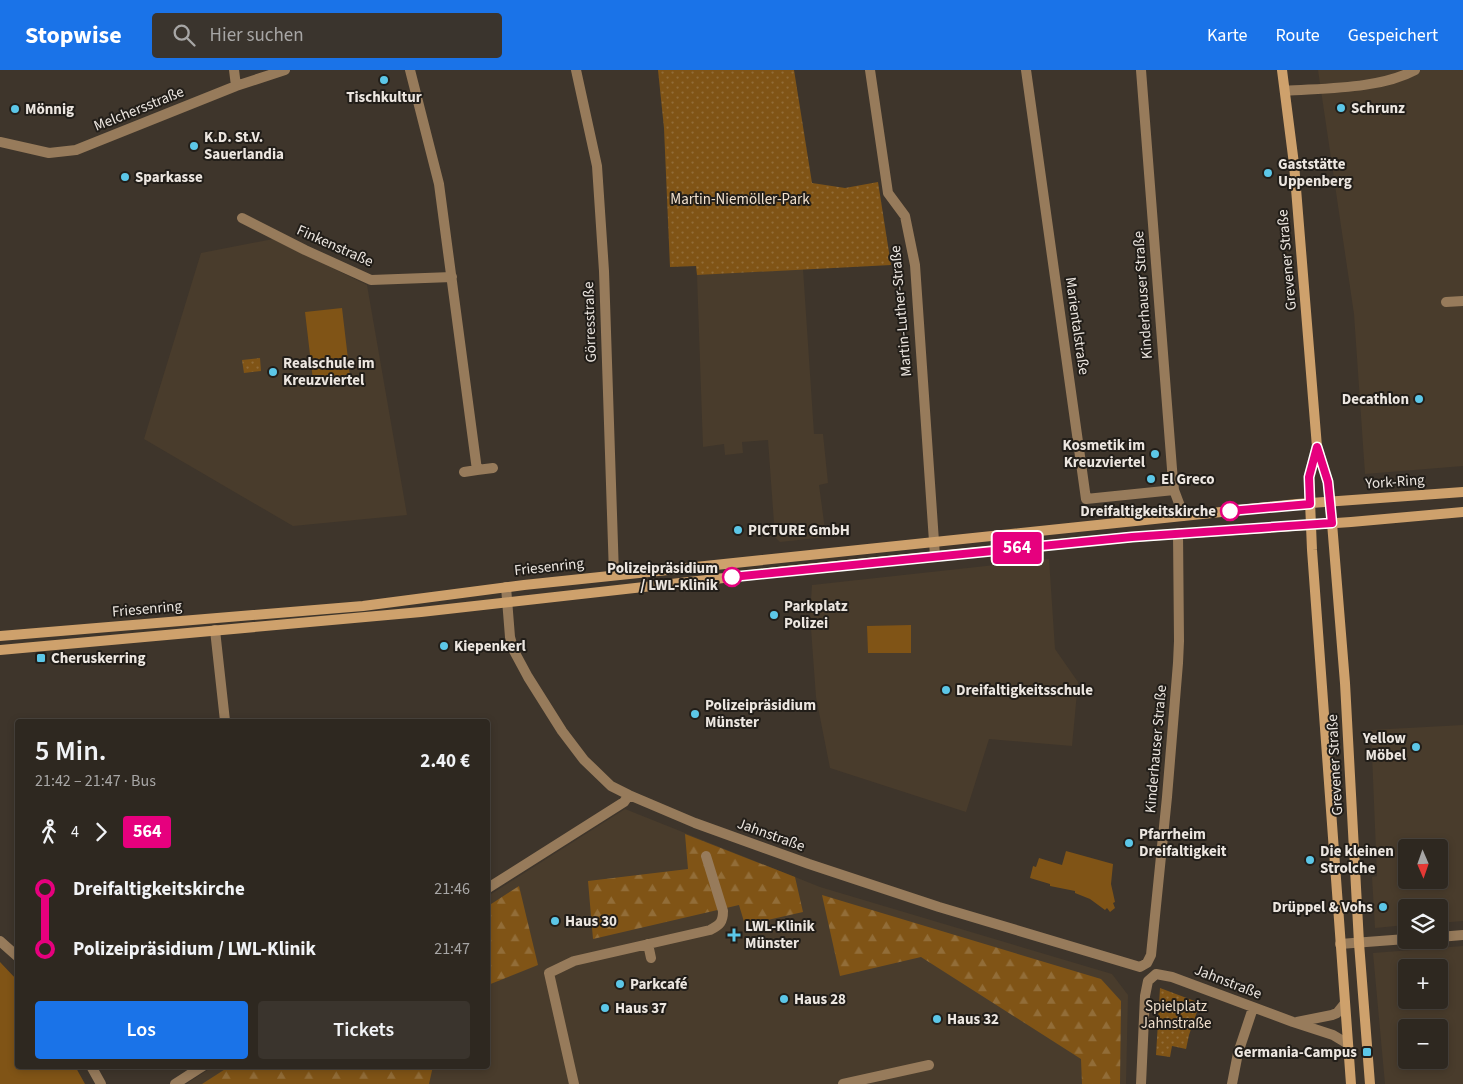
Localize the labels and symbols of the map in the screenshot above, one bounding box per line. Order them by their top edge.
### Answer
marker: Tischkultur [378,74,390,86]
street label: Melchersstraße [91,81,187,137]
place label: Tischkultur [346,87,422,108]
place label: Schrunz [1351,98,1405,119]
place label: Mönnig [25,99,74,120]
marker: Schrunz [1335,102,1347,114]
marker: Mönnig [9,103,21,115]
place label: K.D. St.V. Sauerlandia [204,127,284,165]
marker: K.D. St.V. Sauerlandia [188,140,200,152]
place label: Gaststätte Uppenberg [1278,154,1352,192]
place label: Sparkasse [135,167,203,188]
marker: Gaststätte Uppenberg [1262,167,1274,179]
marker: Sparkasse [119,171,131,183]
park label: Martin-Niemöller-Park [670,189,810,210]
street label: Grevener Straße [1272,209,1302,311]
street label: Finkenstraße [293,220,377,272]
street label: Kinderhauser Straße [1128,230,1158,360]
street label: Martin-Luther-Straße [885,244,917,378]
street label: Marientalstraße [1060,276,1094,376]
street label: Görresstraße [578,281,602,363]
place label: Realschule im Kreuzviertel [283,353,375,391]
marker: Realschule im Kreuzviertel [267,366,279,378]
place label: Decathlon [1342,389,1409,410]
marker: Decathlon [1413,393,1425,405]
place label: Kosmetik im Kreuzviertel [1063,435,1146,473]
marker: Kosmetik im Kreuzviertel [1149,448,1161,460]
place label: El Greco [1161,469,1215,490]
street label: York-Ring [1364,469,1426,495]
marker: El Greco [1145,473,1157,485]
place label: Dreifaltigkeitskirche [1080,501,1216,522]
marker: Dreifaltigkeitskirche [1220,501,1240,521]
place label: PICTURE GmbH [748,520,850,541]
marker: PICTURE GmbH [732,524,744,536]
line badge: 564 [988,532,1046,564]
street label: Friesenring [513,553,585,581]
place label: Polizeipräsidium / LWL-Klinik [607,558,719,596]
marker: Polizeipräsidium / LWL-Klinik [722,567,742,587]
street label: Friesenring [111,595,183,623]
place label: Parkplatz Polizei [784,596,848,634]
marker: Parkplatz Polizei [768,609,780,621]
place label: Kiepenkerl [454,636,527,657]
marker: Kiepenkerl [438,640,450,652]
place label: Cheruskerring [51,648,145,669]
marker: Cheruskerring [35,652,47,664]
place label: Dreifaltigkeitsschule [956,680,1093,701]
marker: Dreifaltigkeitsschule [940,684,952,696]
street label: Kinderhauser Straße [1140,684,1172,814]
place label: Polizeipräsidium Münster [705,695,816,733]
marker: Polizeipräsidium Münster [689,708,701,720]
street label: Grevener Straße [1322,714,1348,816]
place label: Yellow Möbel [1362,728,1407,766]
marker: Yellow Möbel [1410,741,1422,753]
street label: Jahnstraße [734,813,808,857]
place label: Pfarrheim Dreifaltigkeit [1139,824,1227,862]
marker: Pfarrheim Dreifaltigkeit [1123,837,1135,849]
north arrow [1398,839,1448,889]
place label: Die kleinen Strolche [1320,841,1394,879]
marker: Die kleinen Strolche [1304,854,1316,866]
place label: Drüppel & Vohs [1272,897,1373,918]
marker: Drüppel & Vohs [1377,901,1389,913]
place label: Haus 30 [565,911,617,932]
marker: Haus 30 [549,915,561,927]
place label: LWL-Klinik Münster [745,916,816,954]
marker: LWL-Klinik Münster [727,928,741,942]
street label: Jahnstraße [1191,960,1265,1004]
place label: Parkcafé [630,974,688,995]
marker: Parkcafé [614,978,626,990]
place label: Haus 28 [794,989,846,1010]
marker: Haus 28 [778,993,790,1005]
park label: Spielplatz Jahnstraße [1141,996,1211,1034]
place label: Haus 37 [615,998,667,1019]
marker: Haus 37 [599,1002,611,1014]
place label: Haus 32 [947,1009,999,1030]
marker: Haus 32 [931,1013,943,1025]
place label: Germania-Campus [1234,1042,1357,1063]
marker: Germania-Campus [1361,1046,1373,1058]

